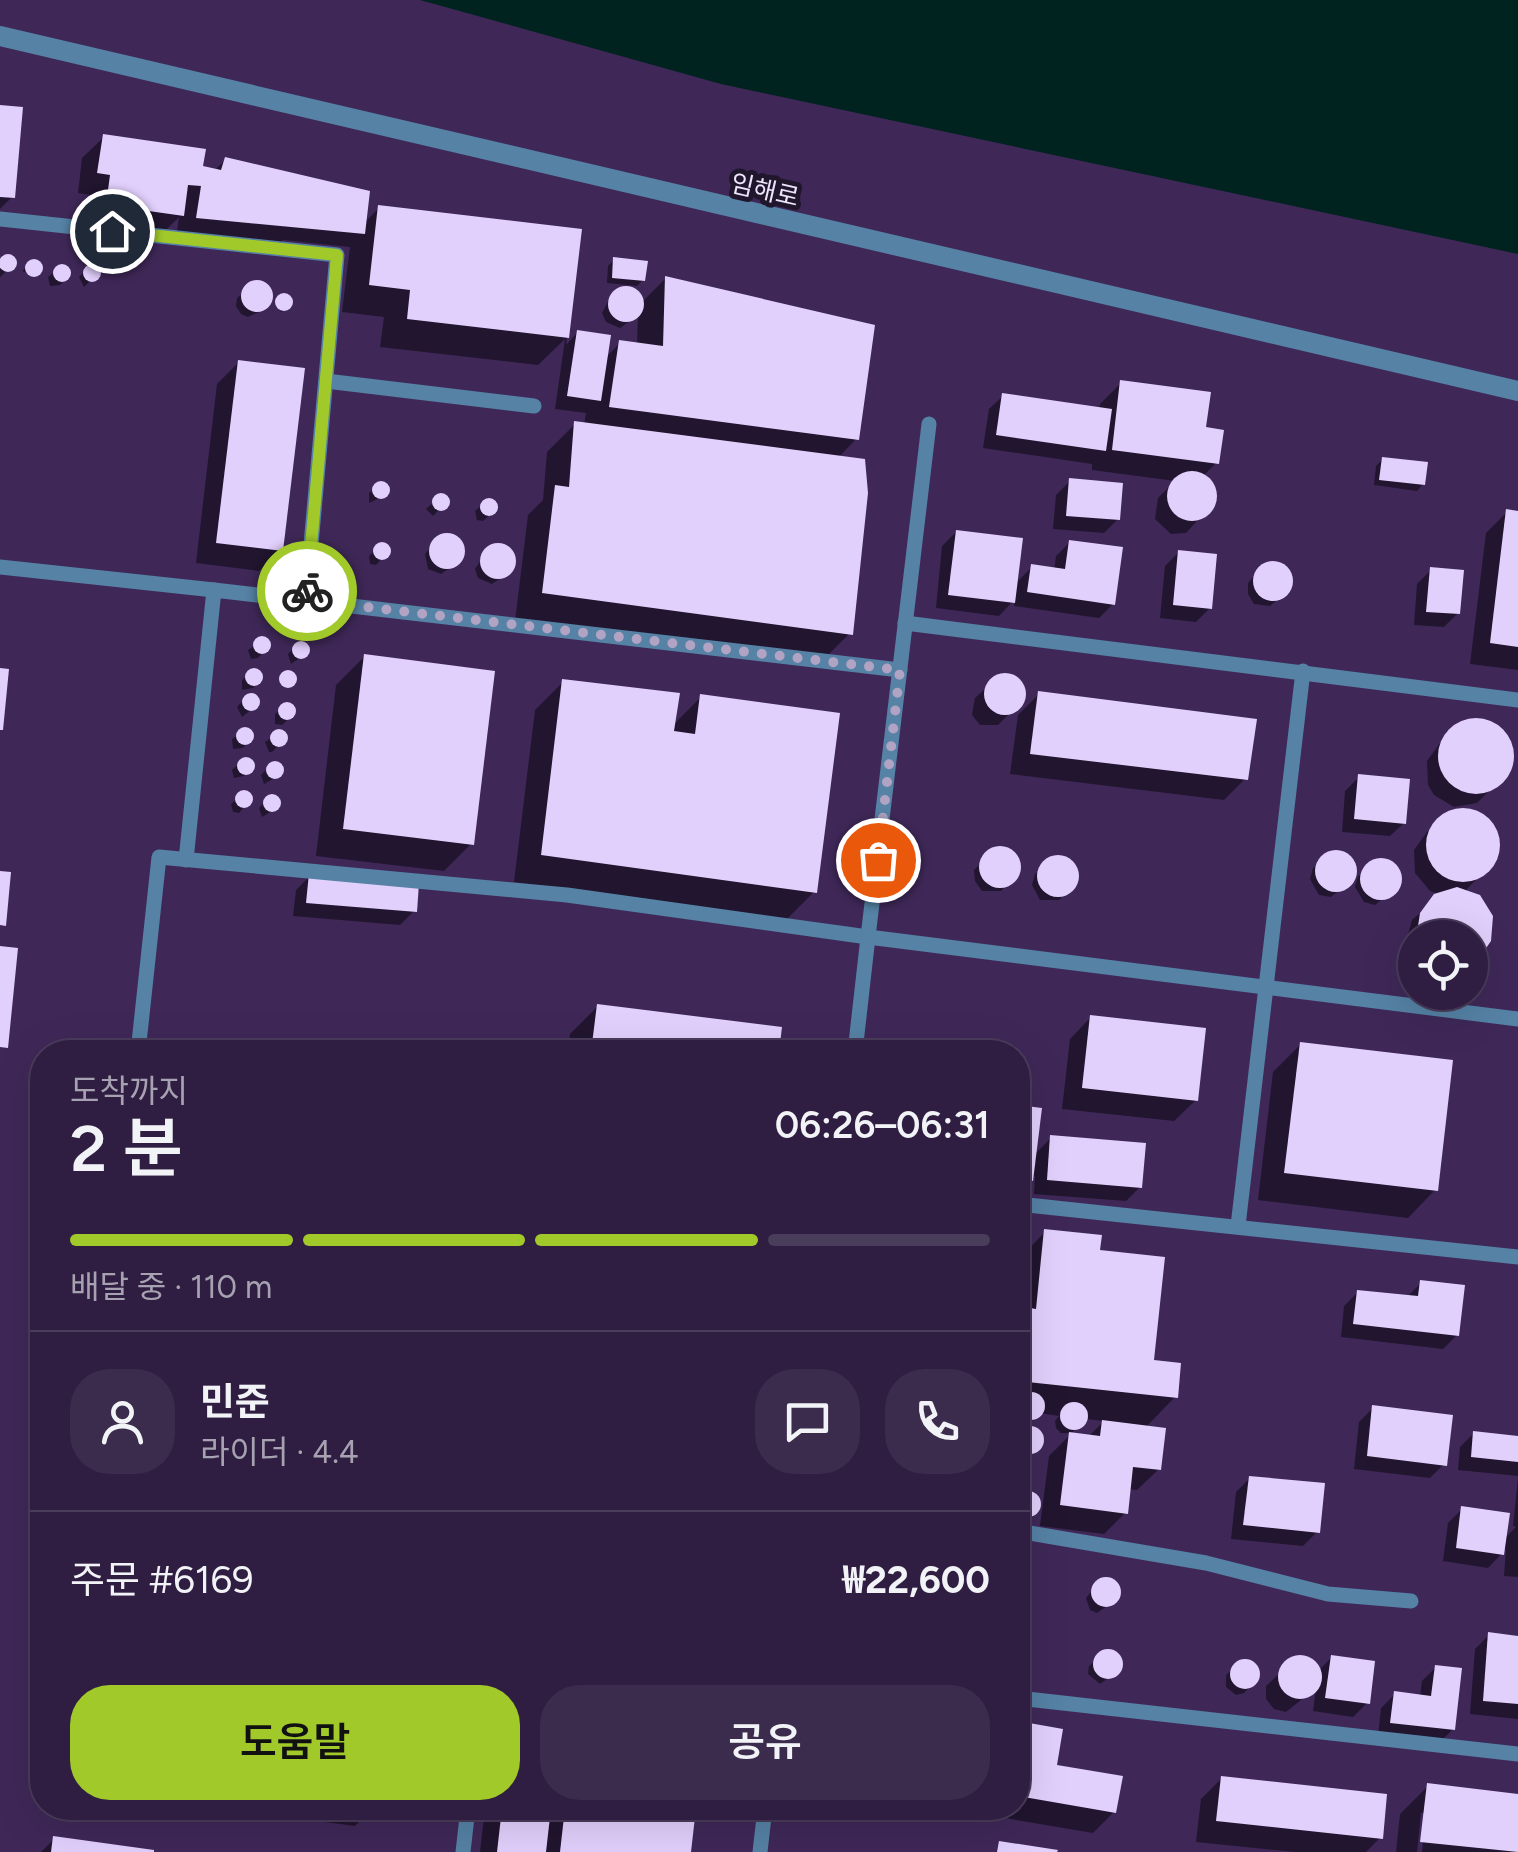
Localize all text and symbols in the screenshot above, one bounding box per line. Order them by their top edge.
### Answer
street label: 임해로 [728,168,802,212]
pin [70,189,155,274]
icon: home [85,204,140,259]
courier [257,541,357,641]
icon: bike [280,564,335,619]
pin [836,818,921,903]
icon: bag [851,833,906,888]
map controls [1398,920,1488,1010]
button: locate [1398,920,1488,1010]
text: 도착까지 [70,1072,188,1110]
text: 06:26–06:31 [775,1102,990,1148]
text: 2 분 [70,1109,183,1187]
text: 배달 중 · 110 m [70,1268,272,1306]
button: person [70,1369,175,1474]
button: chat [755,1369,860,1474]
button: phone [885,1369,990,1474]
text: 민준 [200,1379,270,1425]
text: 라이더 · 4.4 [200,1433,359,1471]
text: 주문 #6169 [70,1557,253,1603]
text: ₩22,600 [843,1557,990,1603]
button: 도움말 [70,1685,520,1800]
button: 공유 [540,1685,990,1800]

